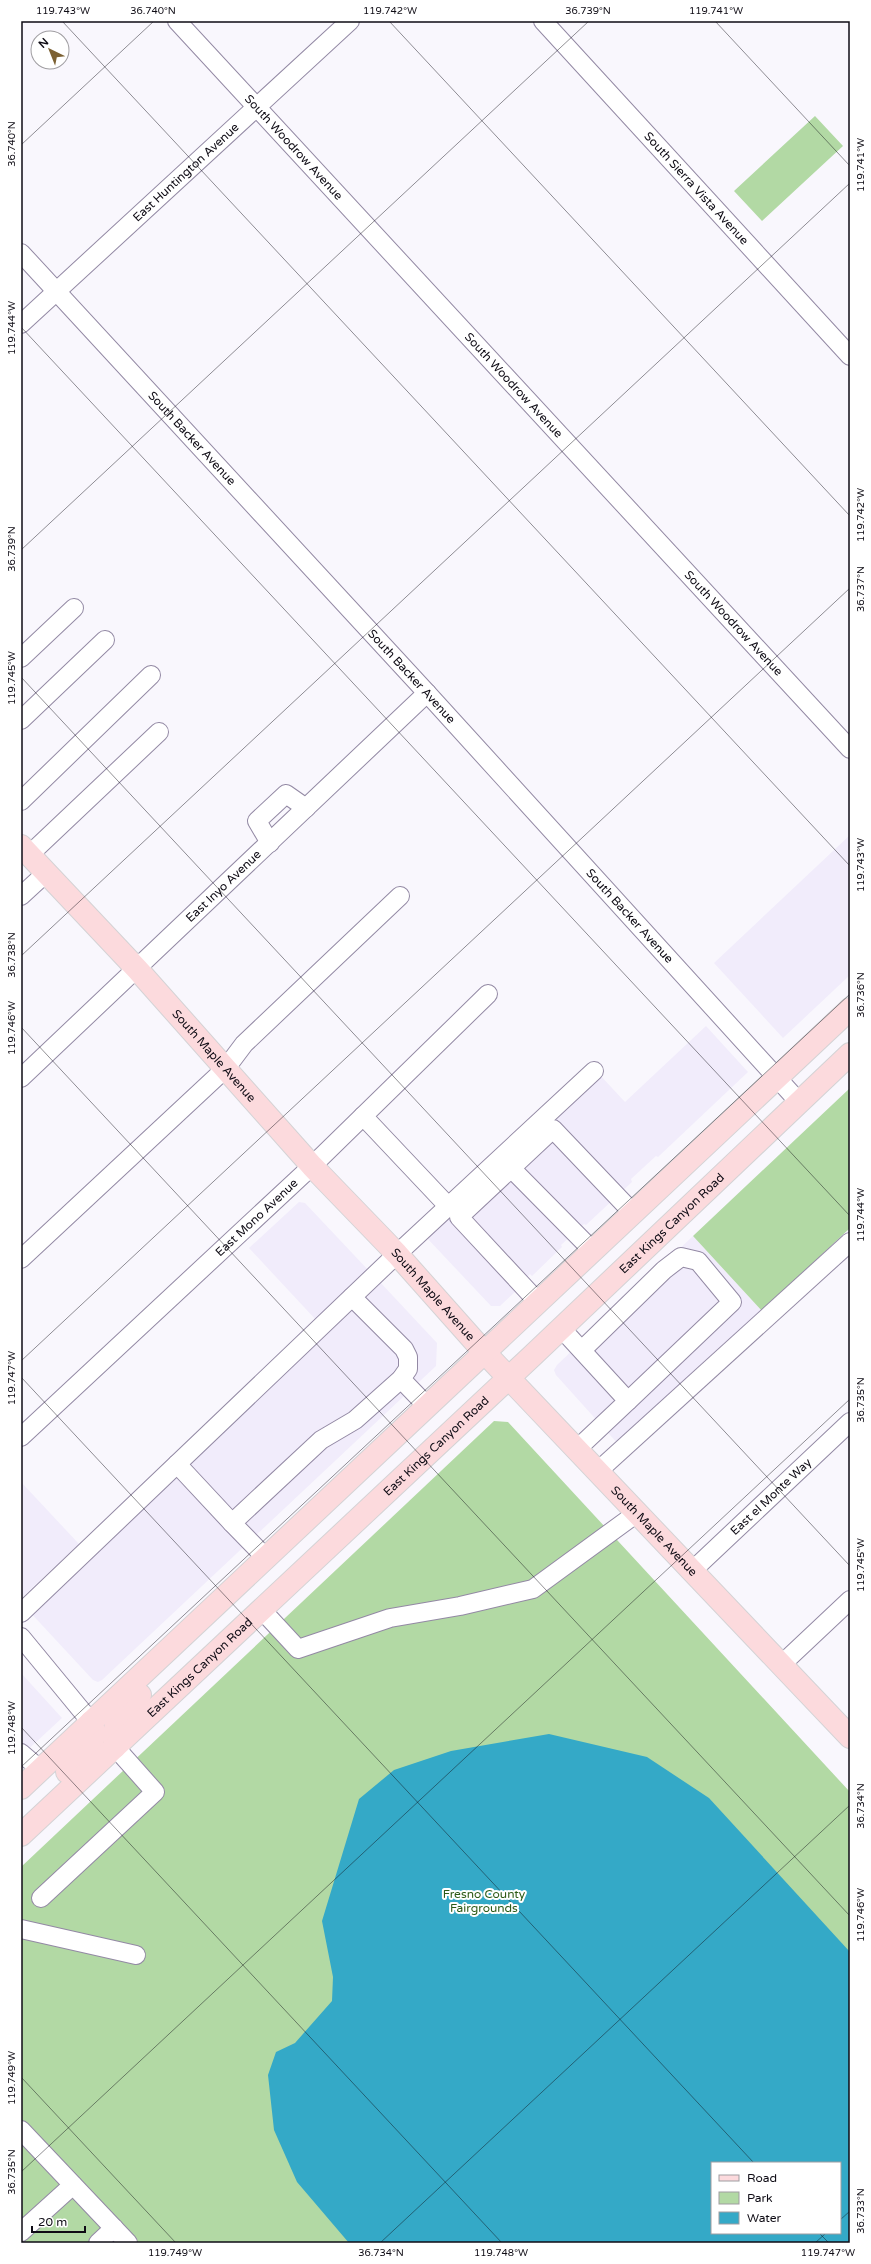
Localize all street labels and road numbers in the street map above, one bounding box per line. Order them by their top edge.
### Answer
street label: South Woodrow Avenue [242,92,346,203]
street label: East Huntington Avenue [130,120,242,224]
street label: South Sierra Vista Avenue [641,129,752,248]
street label: South Woodrow Avenue [462,330,566,441]
street label: South Backer Avenue [145,388,239,488]
street label: South Woodrow Avenue [682,568,786,679]
street label: South Backer Avenue [365,627,458,726]
street label: East Inyo Avenue [183,847,264,925]
street label: South Backer Avenue [583,866,676,966]
street label: South Maple Avenue [169,1007,259,1105]
street label: East Kings Canyon Road [616,1170,727,1276]
street label: East Mono Avenue [213,1176,301,1259]
street label: South Maple Avenue [388,1245,478,1344]
street label: East Kings Canyon Road [381,1393,492,1499]
street label: East el Monte Way [728,1455,815,1538]
street label: South Maple Avenue [608,1483,700,1579]
street label: East Kings Canyon Road [144,1615,255,1720]

